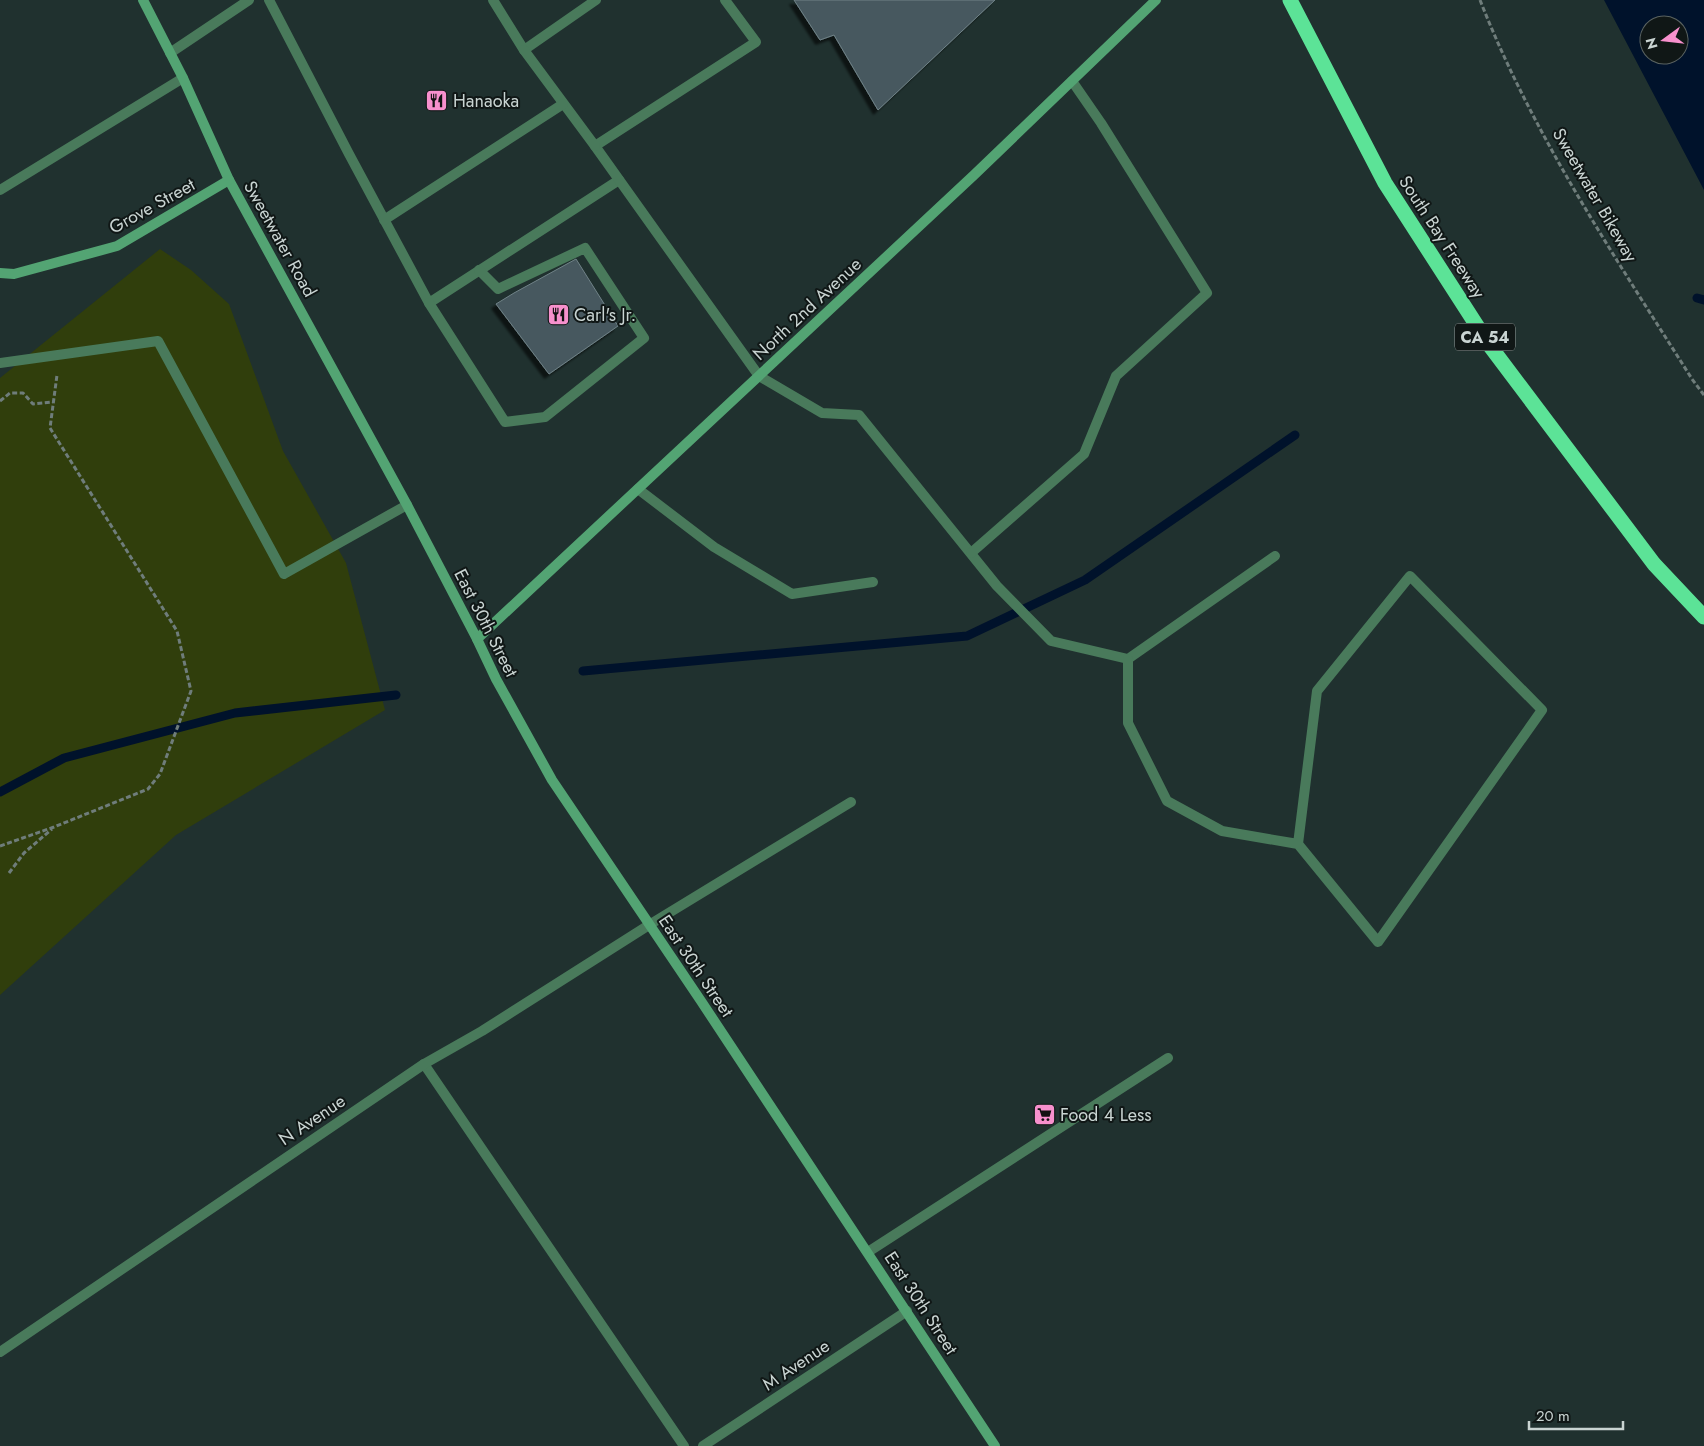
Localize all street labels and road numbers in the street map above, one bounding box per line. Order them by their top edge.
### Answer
street label: Sweetwater Bikeway [1546,123,1644,267]
street label: South Bay Freeway [1392,170,1492,304]
street label: Grove Street [104,171,200,240]
street label: Sweetwater Road [237,176,323,302]
street label: North 2nd Avenue [747,252,867,366]
road number: CA 54 [1455,324,1515,351]
street label: East 30th Street [448,564,525,682]
street label: East 30th Street [652,910,740,1023]
street label: N Avenue [273,1088,351,1152]
street label: East 30th Street [878,1246,964,1360]
street label: M Avenue [757,1333,835,1397]

